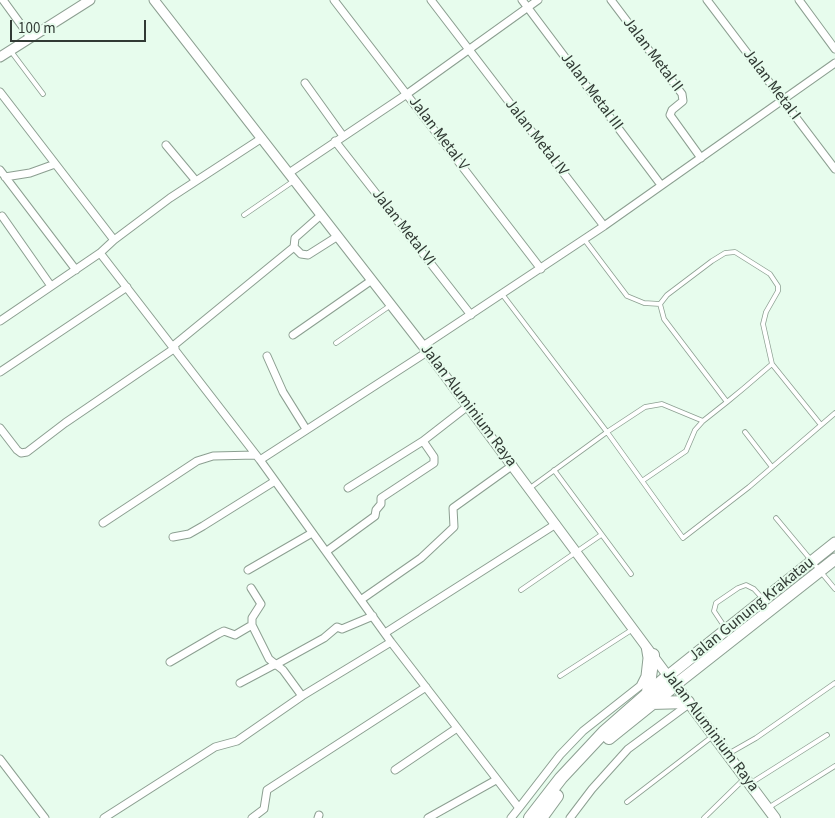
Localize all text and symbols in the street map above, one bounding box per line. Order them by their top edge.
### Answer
scale bar [12,10,149,42]
street label: Jalan Metal II [618,14,686,96]
text: 100 m [18,18,56,39]
street label: Jalan Metal I [738,46,804,124]
street label: Jalan Metal III [556,49,626,135]
street label: Jalan Metal V [404,93,472,175]
street label: Jalan Metal IV [500,96,572,180]
street label: Jalan Metal VI [367,186,439,270]
street label: Jalan Aluminium Raya [416,341,520,471]
street label: Jalan Gunung Krakatau [685,554,819,666]
street label: Jalan Aluminium Raya [658,666,762,796]

